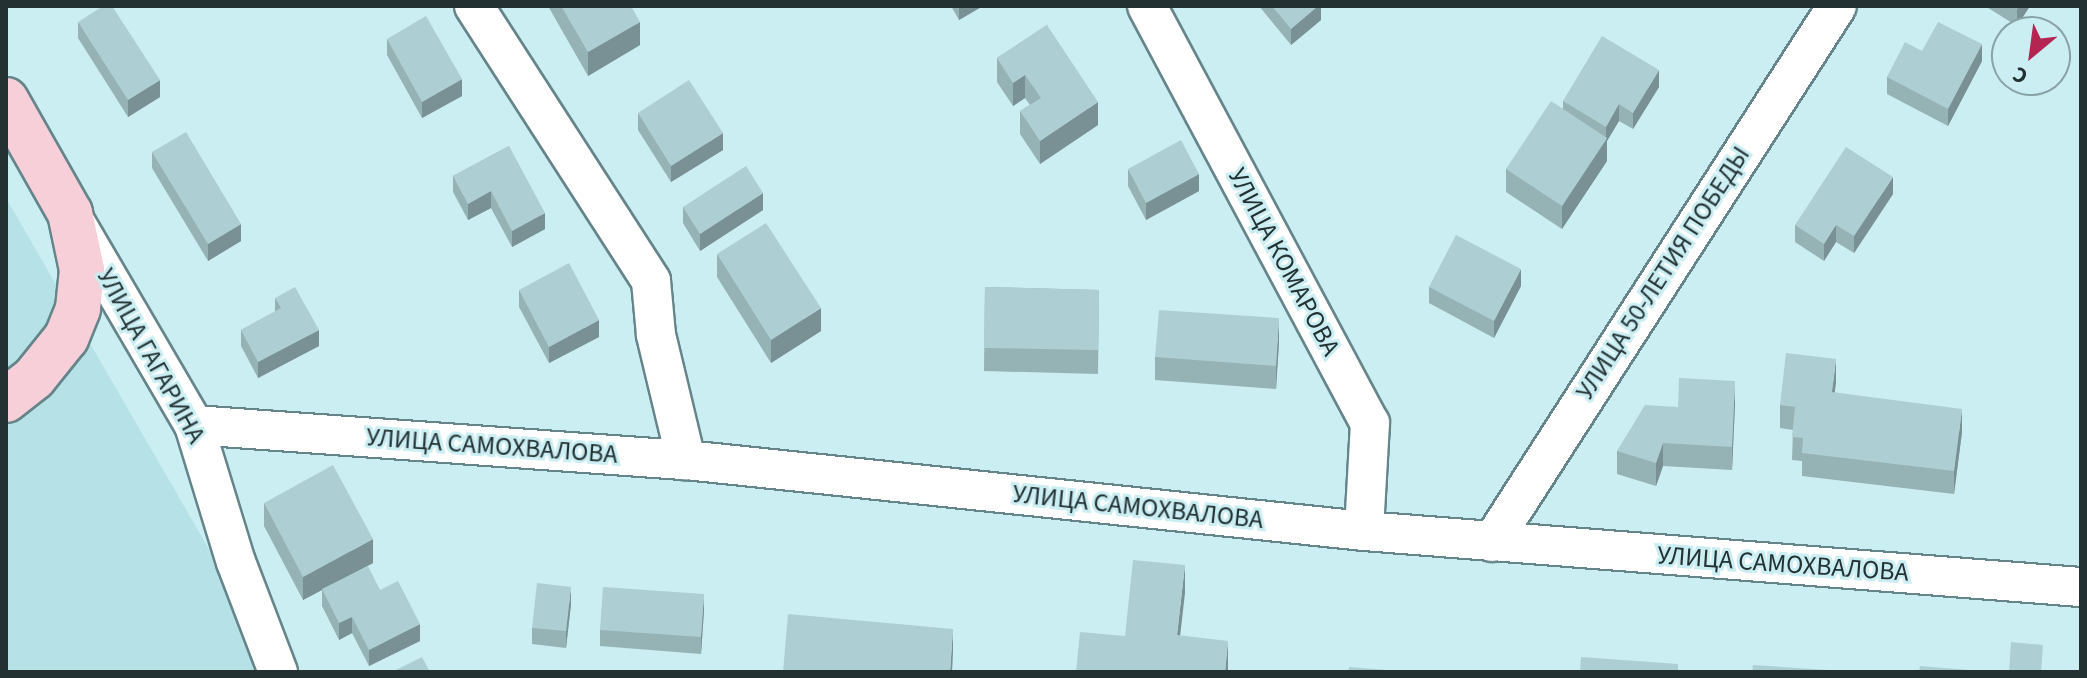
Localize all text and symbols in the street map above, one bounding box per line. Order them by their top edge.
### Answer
north arrow [1991,16,2071,96]
text: С [2007,58,2034,92]
street label: УЛИЦА 50-ЛЕТИЯ ПОБЕДЫ [1569,140,1757,406]
street label: УЛИЦА КОМАРОВА [1221,163,1347,361]
street label: УЛИЦА ГАГАРИНА [90,263,212,449]
street label: УЛИЦА САМОХВАЛОВА [365,422,619,470]
street label: УЛИЦА САМОХВАЛОВА [1011,478,1265,536]
street label: УЛИЦА САМОХВАЛОВА [1656,540,1910,588]

